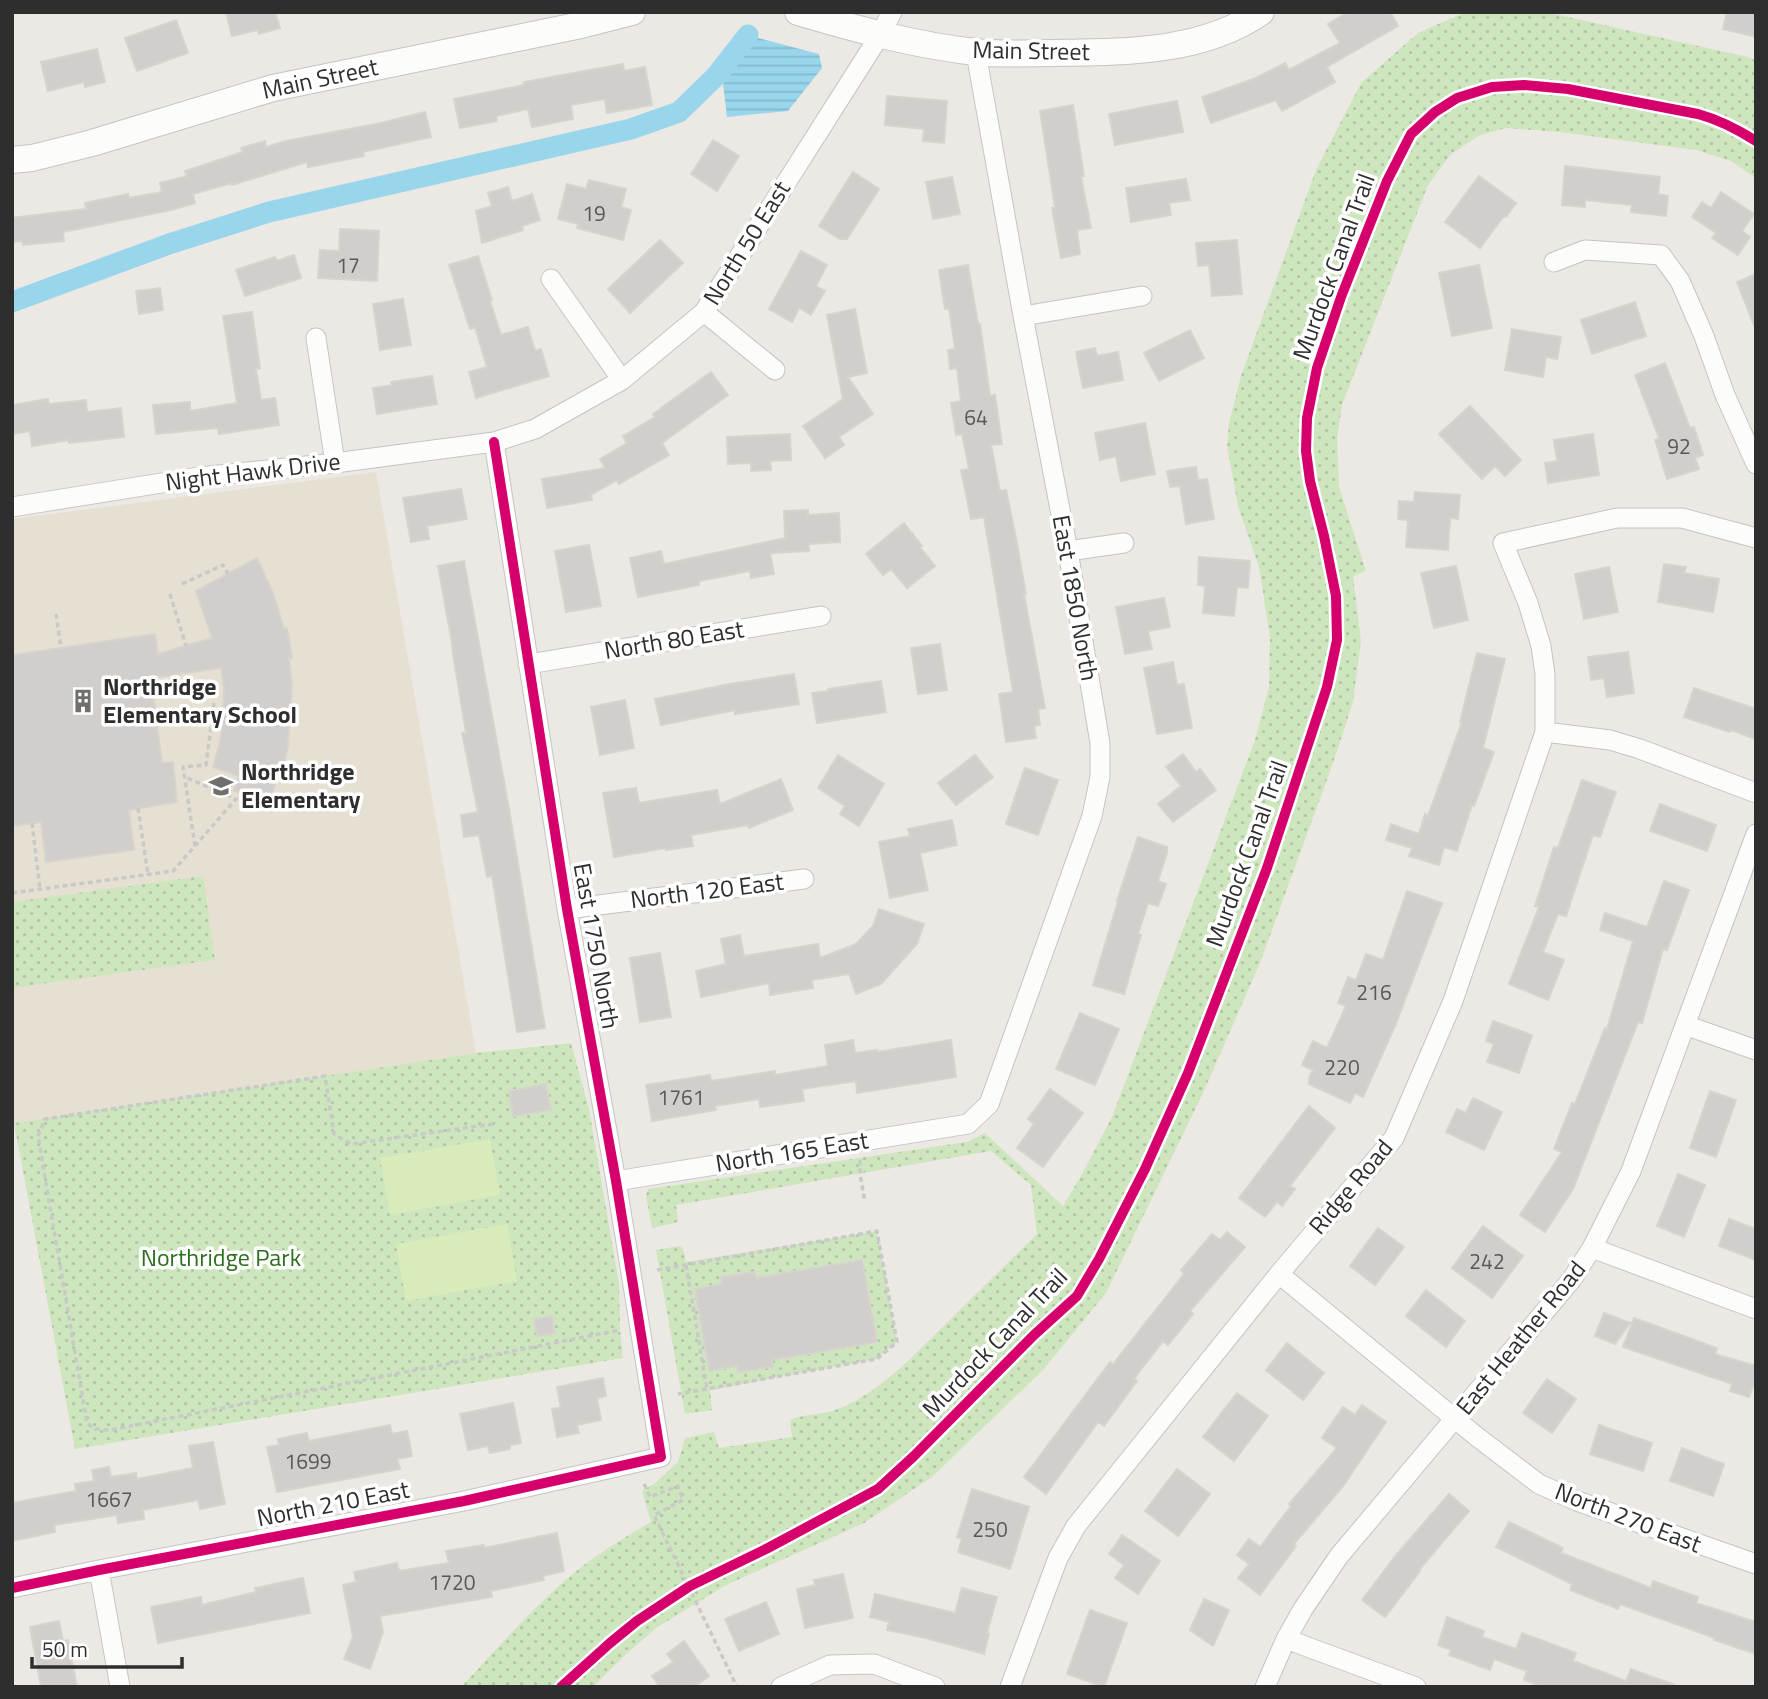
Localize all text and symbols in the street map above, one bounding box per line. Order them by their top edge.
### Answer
street label: Main Street [972,31,1091,69]
street label: Main Street [259,48,382,108]
street label: Murdock Canal Trail [1283,168,1383,365]
street label: North 50 East [694,173,799,312]
house number: 19 [582,197,606,229]
house number: 17 [336,249,360,281]
house number: 64 [964,401,988,433]
house number: 92 [1667,430,1691,462]
street label: Night Hawk Drive [163,442,342,500]
street label: East 1850 North [1044,512,1108,683]
street label: North 80 East [602,610,747,668]
place label: Northridge Elementary School [103,668,297,732]
building icon: Northridge Elementary School [69,687,97,715]
place label: Northridge Elementary [241,753,361,817]
street label: Murdock Canal Trail [1196,755,1296,952]
school or university icon: Northridge Elementary [207,772,235,800]
street label: East 1750 North [565,860,629,1031]
street label: North 120 East [628,863,786,917]
house number: 216 [1356,976,1392,1008]
house number: 220 [1324,1051,1360,1083]
house number: 1761 [657,1081,705,1113]
street label: North 165 East [713,1121,871,1181]
street label: Ridge Road [1300,1131,1401,1242]
park label: Northridge Park [141,1239,302,1275]
house number: 242 [1469,1245,1505,1277]
street label: East Heather Road [1447,1252,1594,1422]
street label: Murdock Canal Trail [913,1259,1075,1425]
house number: 1699 [284,1445,332,1477]
street label: North 210 East [254,1471,412,1535]
street label: North 270 East [1550,1473,1707,1562]
house number: 1667 [85,1483,133,1515]
house number: 250 [972,1513,1008,1545]
house number: 1720 [428,1566,476,1598]
scale bar [32,1626,182,1670]
text: 50 m [42,1633,88,1665]

